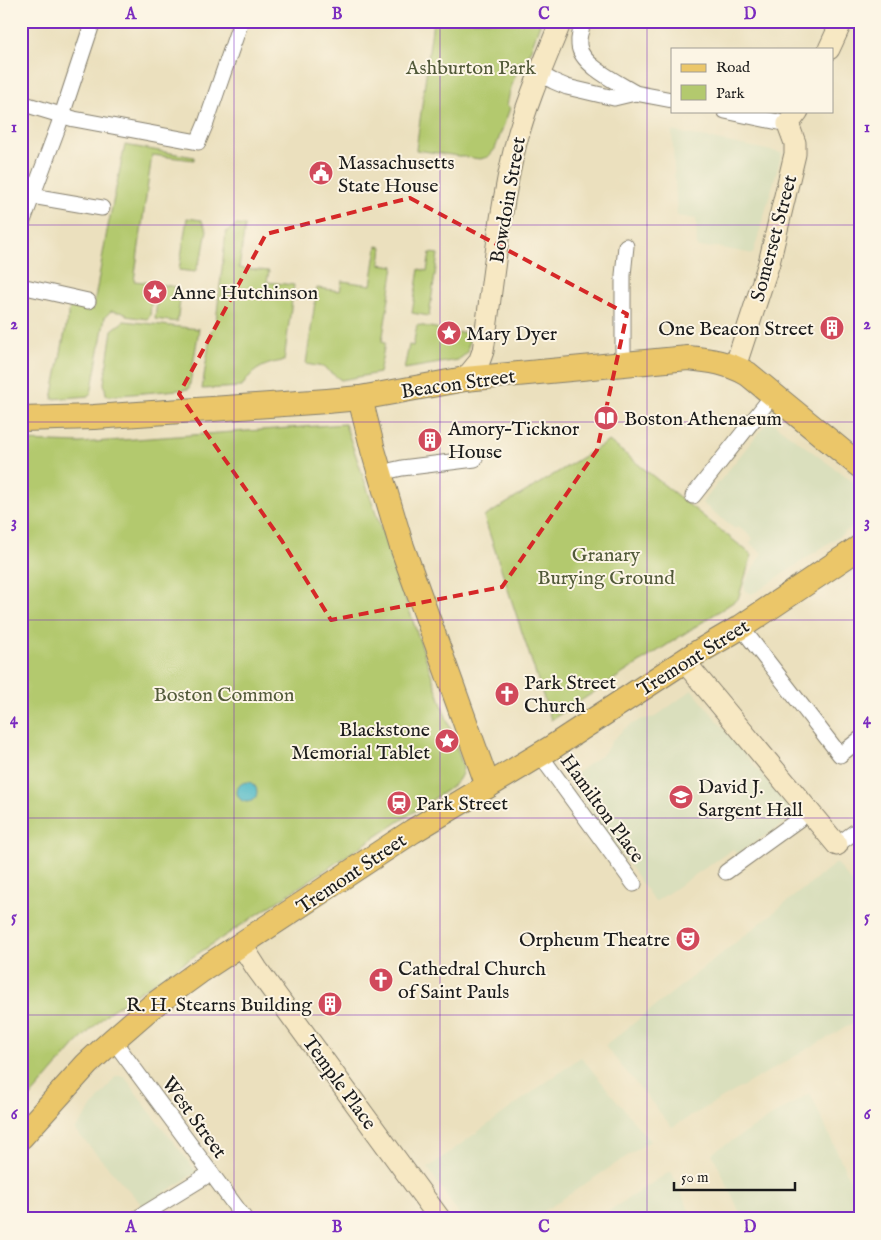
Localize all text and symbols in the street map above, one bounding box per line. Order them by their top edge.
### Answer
text: A [125,5,138,25]
text: B [332,5,343,25]
text: C [538,5,550,25]
text: D [744,5,757,25]
legend [671,48,834,112]
park label: Ashburton Park [405,56,536,81]
text: Road [716,58,751,77]
text: Park [716,84,746,103]
text: 1 [11,118,17,138]
text: 1 [864,118,870,138]
street label: Bowdoin Street [485,135,532,266]
place label: Massachusetts State House [338,151,455,199]
public building icon: Massachusetts State House [308,160,334,186]
street label: Somerset Street [746,172,803,304]
place icon: Anne Hutchinson [142,279,168,305]
place label: Anne Hutchinson [171,281,318,306]
text: 2 [10,315,18,335]
building icon: One Beacon Street [819,315,845,341]
text: 2 [863,315,871,335]
place label: One Beacon Street [658,317,814,342]
place icon: Mary Dyer [436,320,462,346]
place label: Mary Dyer [466,322,558,347]
street label: Beacon Street [399,364,517,405]
library icon: Boston Athenaeum [593,405,619,431]
place label: Boston Athenaeum [624,407,782,432]
place label: Amory–Ticknor House [447,417,580,465]
building icon: Amory–Ticknor House [417,427,443,453]
text: 3 [11,513,17,533]
text: 3 [864,513,870,533]
park label: Granary Burying Ground [537,543,675,591]
street label: Tremont Street [633,614,754,703]
place label: Park Street Church [524,671,616,719]
church icon: Park Street Church [494,681,520,707]
park label: Boston Common [154,683,295,708]
text: 4 [10,710,19,730]
text: 4 [863,710,872,730]
place label: Blackstone Memorial Tablet [291,718,430,766]
place icon: Blackstone Memorial Tablet [434,728,460,754]
street label: Hamilton Place [554,750,650,868]
place label: David J. Sargent Hall [698,775,803,823]
school or university icon: David J. Sargent Hall [668,784,694,810]
station icon: Park Street [386,790,412,816]
place label: Park Street [416,792,508,817]
street label: Tremont Street [292,828,412,920]
text: 5 [11,908,17,928]
text: 5 [864,908,870,928]
theatre icon: Orpheum Theatre [675,926,701,952]
place label: Orpheum Theatre [519,928,670,953]
place label: Cathedral Church of Saint Pauls [398,957,546,1005]
church icon: Cathedral Church of Saint Pauls [368,967,394,993]
building icon: R. H. Stearns Building [317,991,343,1017]
place label: R. H. Stearns Building [126,993,313,1018]
street label: Temple Place [296,1031,381,1135]
street label: West Street [156,1072,232,1164]
text: 6 [11,1105,19,1125]
text: 6 [864,1105,872,1125]
scale bar [674,1160,795,1192]
text: 50 m [681,1168,709,1187]
text: A [125,1218,138,1238]
text: B [332,1218,343,1238]
text: C [538,1218,550,1238]
text: D [744,1218,757,1238]

